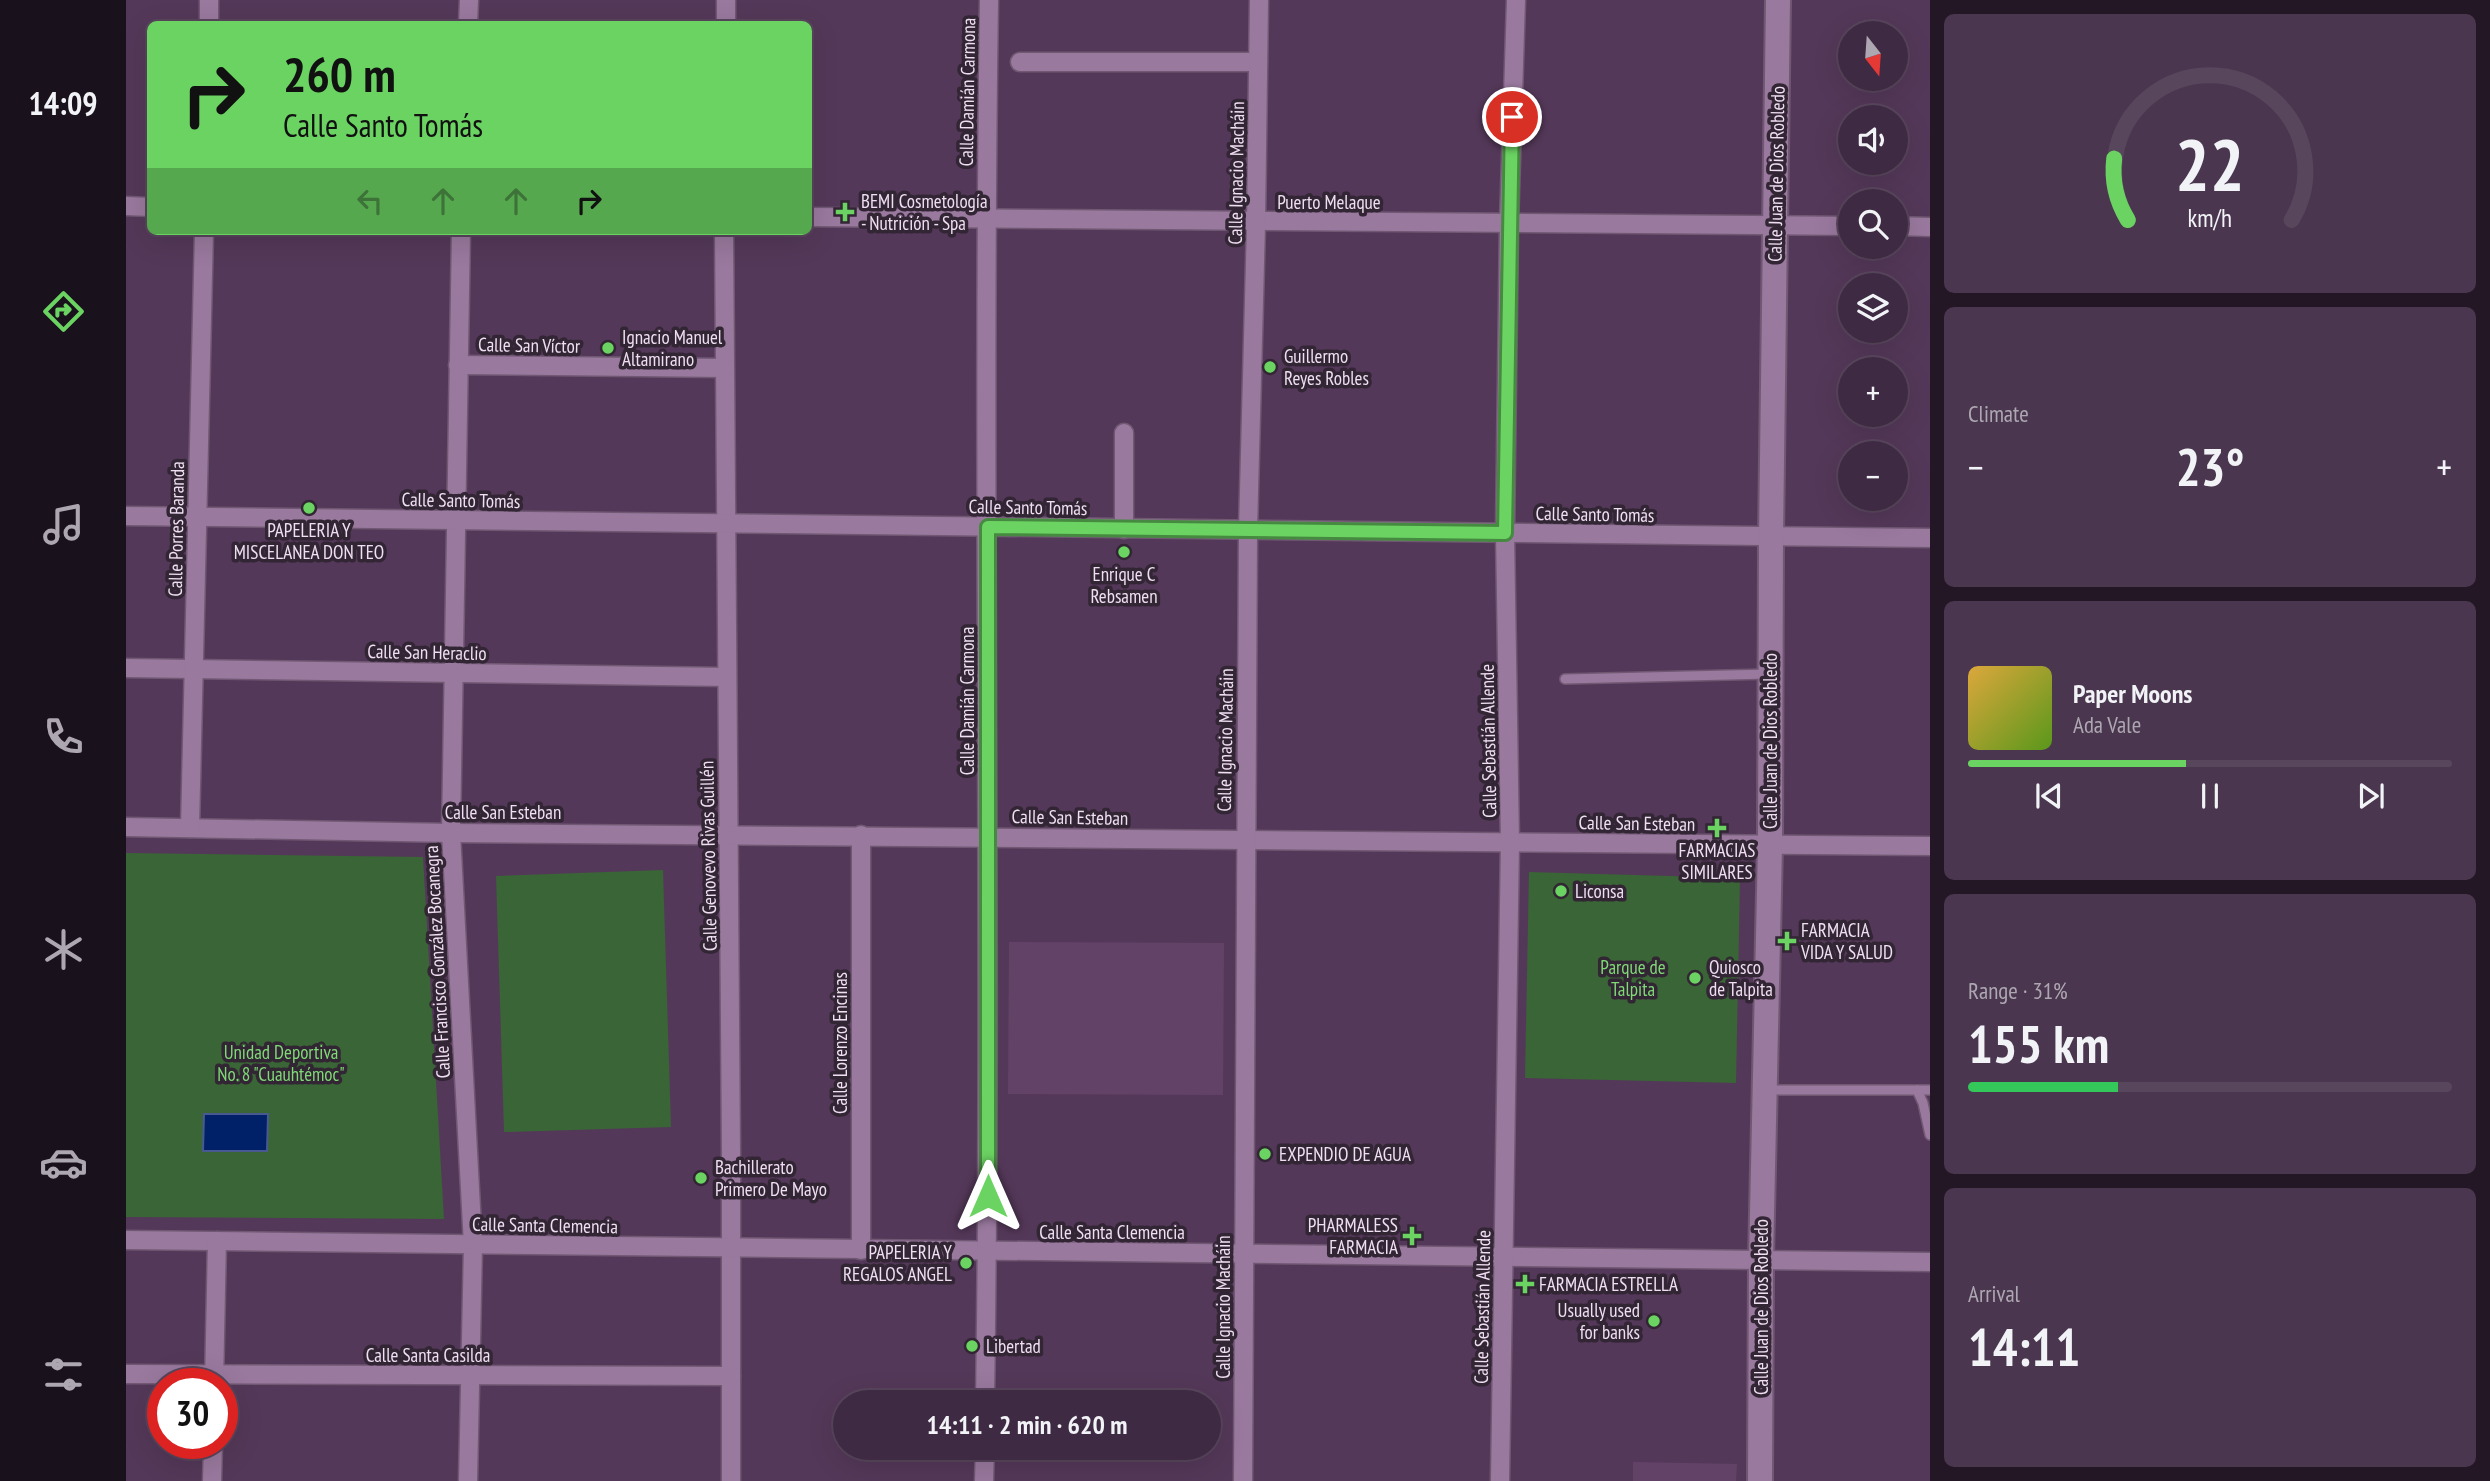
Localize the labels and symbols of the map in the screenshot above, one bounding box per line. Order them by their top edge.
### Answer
street label: Calle Damián Carmona [954,17,980,167]
north arrow [1838,21,1908,91]
street label: Calle Juan de Dios Robledo [1762,86,1790,262]
pin [1482,87,1542,147]
street label: Calle Ignacio Macháin [1223,101,1249,245]
place label: BEMI Cosmetología - Nutrición - Spa [861,189,988,235]
street label: Puerto Melaque [1277,190,1381,214]
marker: BEMI Cosmetología - Nutrición - Spa [835,202,855,222]
place label: Ignacio Manuel Altamirano [622,325,723,371]
street label: Calle San Víctor [478,332,581,358]
marker: Ignacio Manuel Altamirano [600,340,616,356]
place label: Guillermo Reyes Robles [1284,344,1369,390]
marker: Guillermo Reyes Robles [1262,359,1278,375]
street label: Calle Porres Baranda [163,461,189,597]
street label: Calle Santo Tomás [401,487,521,513]
street label: Calle Santo Tomás [968,494,1088,520]
marker: PAPELERIA Y MISCELANEA DON TEO [301,500,317,516]
street label: Calle Santo Tomás [1535,501,1655,527]
place label: PAPELERIA Y MISCELANEA DON TEO [234,518,384,564]
marker: Enrique C Rebsamen [1116,544,1132,560]
place label: Enrique C Rebsamen [1090,562,1158,608]
street label: Calle Damián Carmona [955,627,979,775]
street label: Calle San Heraclio [367,639,487,665]
street label: Calle Juan de Dios Robledo [1758,653,1782,829]
street label: Calle Sebastián Allende [1475,664,1501,818]
street label: Calle Ignacio Macháin [1212,668,1238,812]
street label: Calle Genovevo Rivas Guillén [694,761,722,951]
street label: Calle San Esteban [445,800,561,824]
street label: Calle San Esteban [1012,804,1128,830]
street label: Calle San Esteban [1579,810,1695,836]
marker: FARMACIAS SIMILARES [1709,820,1725,836]
place label: FARMACIAS SIMILARES [1679,838,1755,884]
street label: Calle Francisco González Bocanegra [419,845,455,1079]
place label: Liconsa [1575,879,1624,903]
marker: Liconsa [1553,883,1569,899]
place label: FARMACIA VIDA Y SALUD [1800,918,1893,964]
marker: FARMACIA VIDA Y SALUD [1779,933,1795,949]
park label: Parque de Talpita [1600,955,1666,1001]
place label: Quiosco de Talpita [1709,955,1773,1001]
marker: Quiosco de Talpita [1687,970,1703,986]
street label: Calle Lorenzo Encinas [828,972,852,1114]
park label: Unidad Deportiva No. 8 "Cuauhtémoc" [217,1040,345,1086]
place label: EXPENDIO DE AGUA [1279,1142,1411,1166]
marker: EXPENDIO DE AGUA [1257,1146,1273,1162]
place label: Bachillerato Primero De Mayo [715,1155,827,1201]
position arrow [951,1159,1025,1233]
marker: Bachillerato Primero De Mayo [693,1170,709,1186]
street label: Calle Santa Clemencia [472,1212,618,1238]
place label: PHARMALESS FARMACIA [1308,1213,1398,1259]
street label: Calle Juan de Dios Robledo [1749,1219,1773,1395]
street label: Calle Santa Clemencia [1039,1220,1185,1244]
marker: PHARMALESS FARMACIA [1404,1228,1420,1244]
street label: Calle Sebastián Allende [1469,1230,1495,1384]
street label: Calle Ignacio Macháin [1211,1235,1235,1379]
place label: PAPELERIA Y REGALOS ANGEL [843,1240,952,1286]
marker: PAPELERIA Y REGALOS ANGEL [958,1255,974,1271]
place label: FARMACIA ESTRELLA [1539,1272,1678,1296]
marker: FARMACIA ESTRELLA [1517,1276,1533,1292]
place label: Usually used for banks [1558,1298,1640,1344]
marker: Usually used for banks [1646,1313,1662,1329]
place label: Libertad [986,1334,1041,1358]
marker: Libertad [964,1338,980,1354]
street label: Calle Santa Casilda [366,1343,490,1367]
speed limit sign: 30 [147,1368,238,1459]

